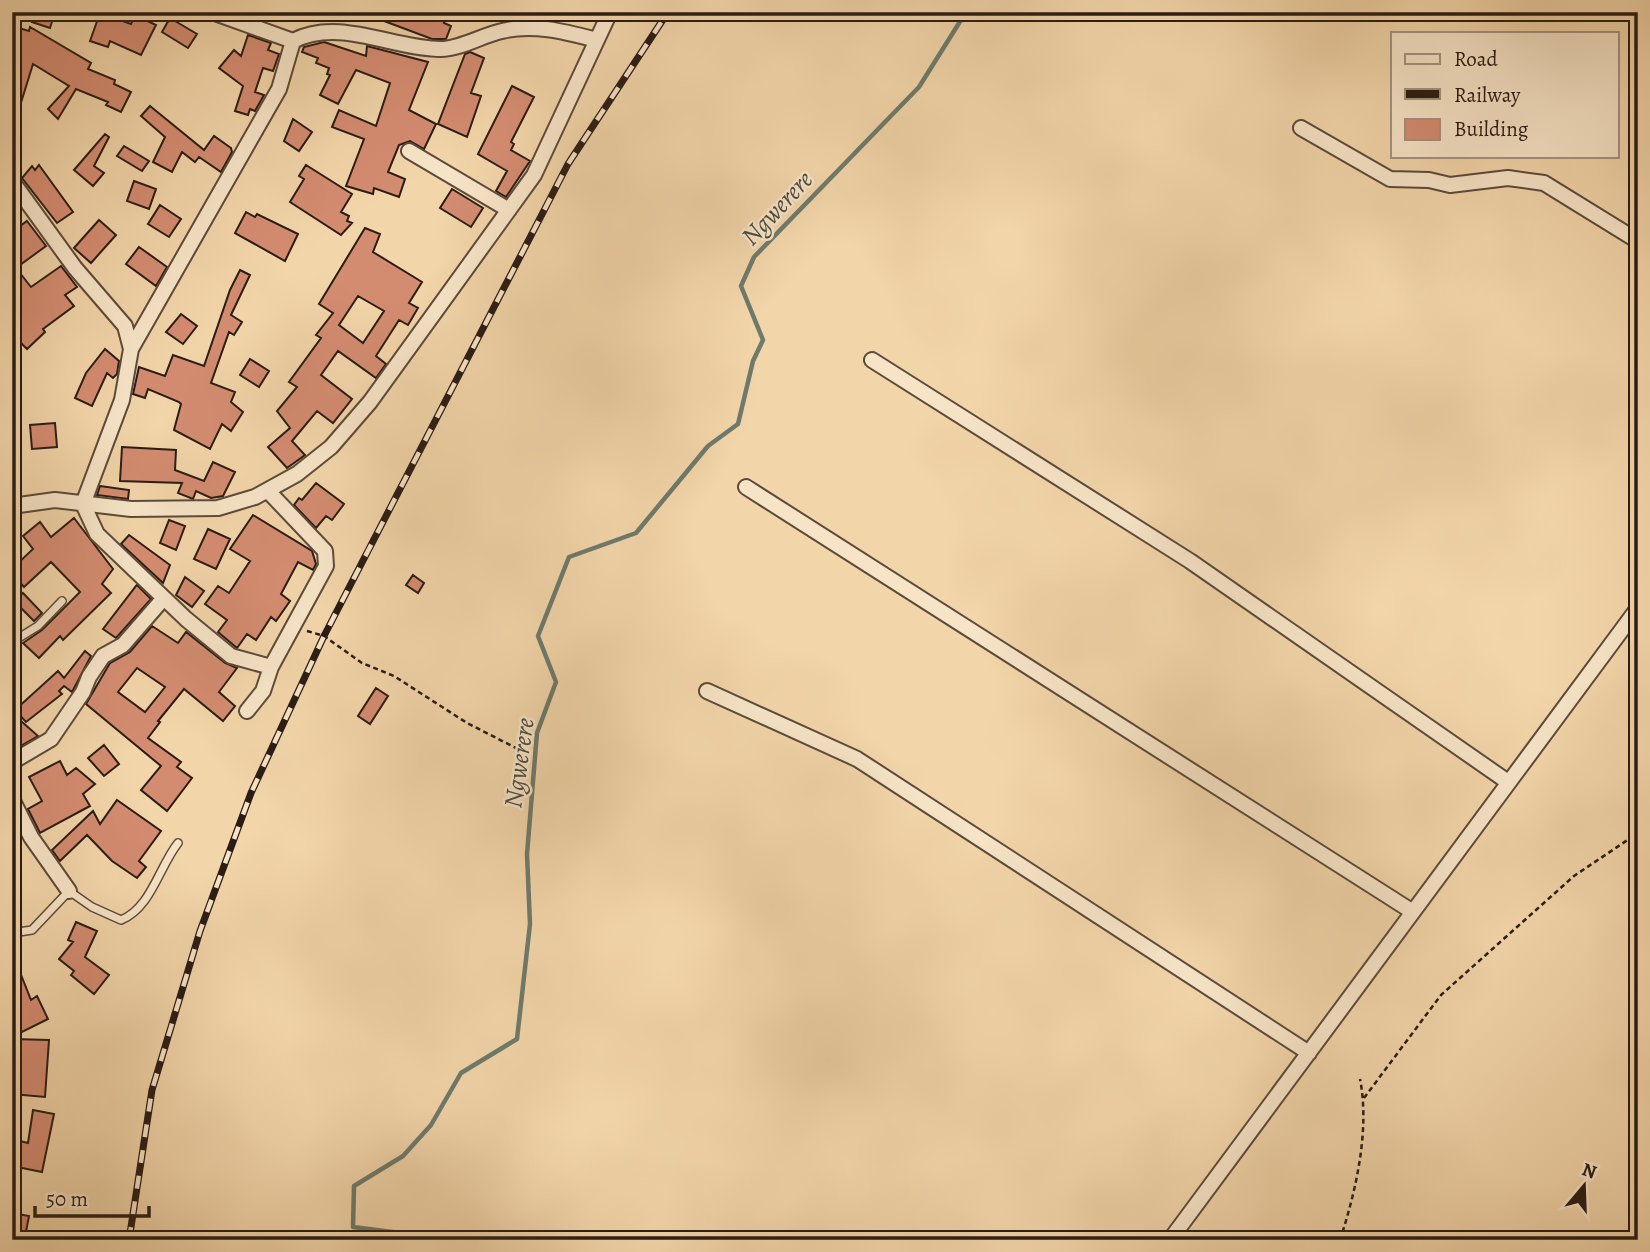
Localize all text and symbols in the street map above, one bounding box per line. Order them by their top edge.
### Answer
legend [1391,32,1618,158]
text: Road [1454,45,1498,73]
text: Railway [1454,81,1521,109]
text: Building [1454,115,1529,143]
water label: Ngwerere [733,163,821,253]
water label: Ngwerere [495,716,543,810]
north arrow [1548,1150,1618,1220]
text: N [1578,1156,1600,1185]
scale bar [35,1175,149,1219]
text: 50 m [46,1185,88,1213]

